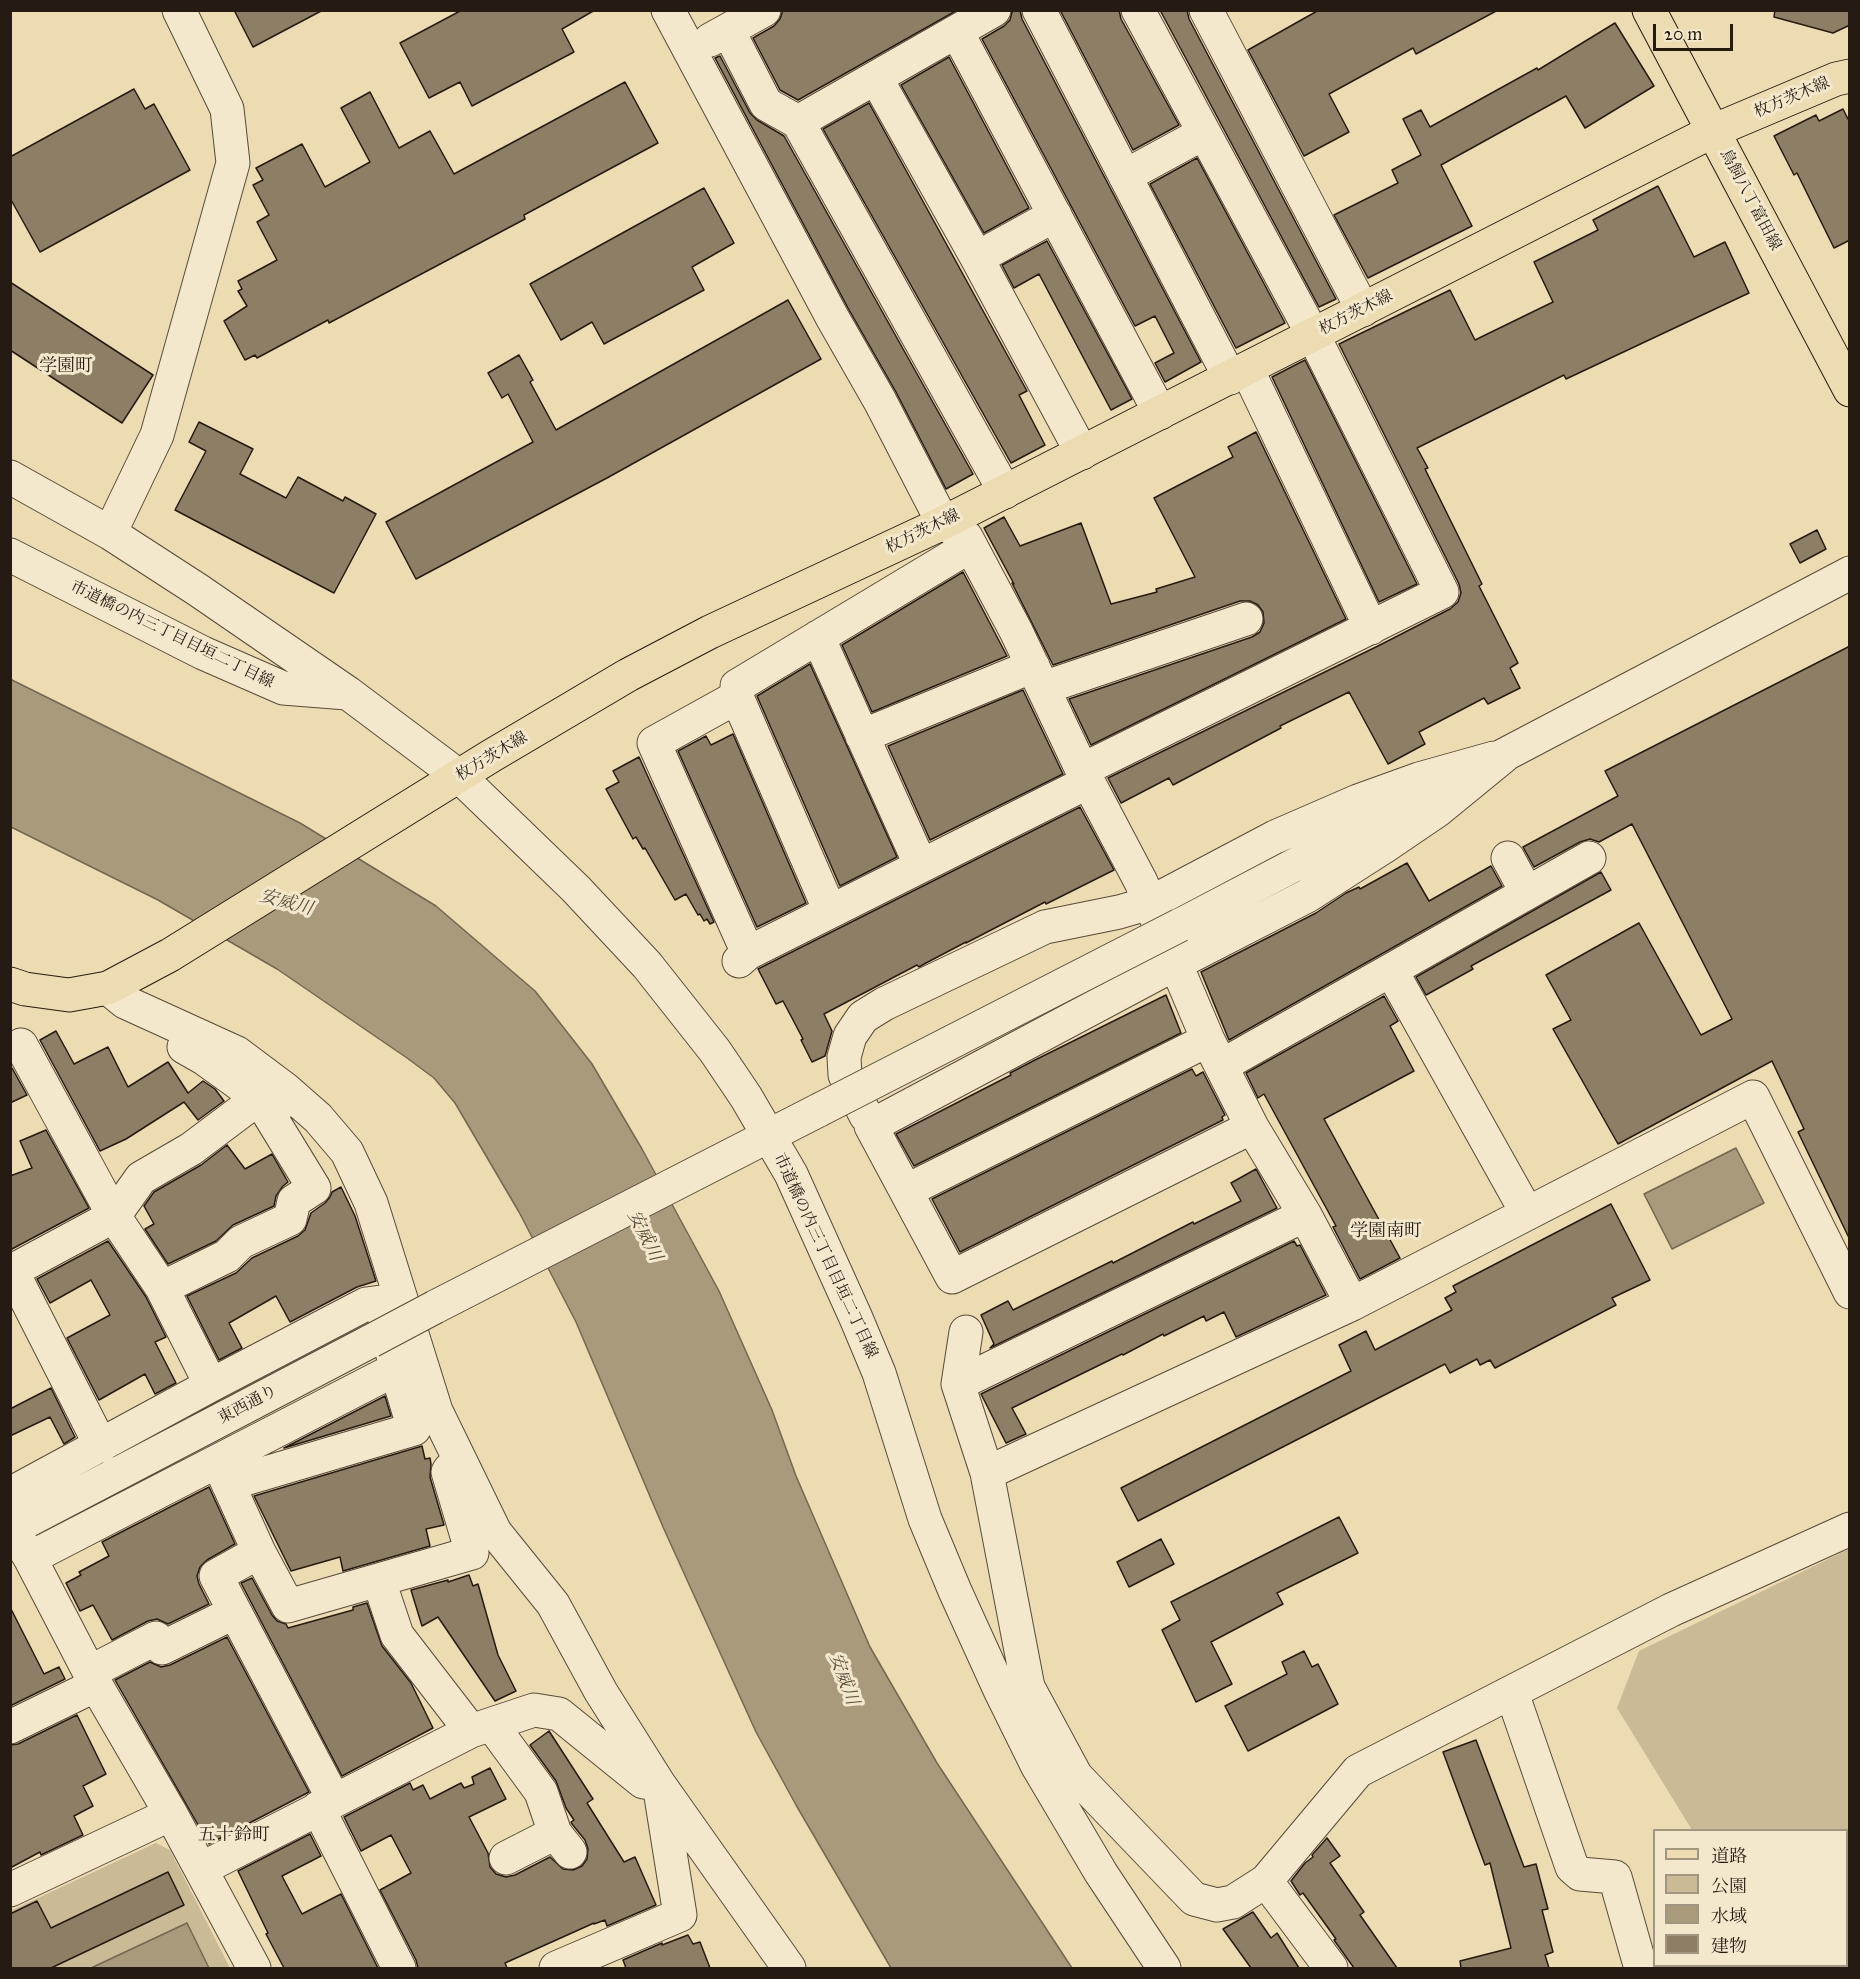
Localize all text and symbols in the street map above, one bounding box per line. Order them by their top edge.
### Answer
scale bar [1656,12,1736,50]
text: 20 m [1664,23,1702,45]
street label: 枚方茨木線 [1751,74,1833,122]
street label: 鳥飼八丁富田線 [1715,146,1785,254]
street label: 枚方茨木線 [1316,286,1396,340]
district label: 学園町 [39,356,93,378]
street label: 枚方茨木線 [883,506,963,558]
street label: 市道橋の内三丁目目垣二丁目線 [67,577,277,693]
street label: 枚方茨木線 [453,728,531,786]
water label: 安威川 [257,886,315,920]
street label: 市道橋の内三丁目目垣二丁目線 [769,1150,881,1362]
water label: 安威川 [622,1207,666,1265]
district label: 学園南町 [1350,1221,1422,1243]
street label: 東西通り [215,1382,281,1428]
water label: 安威川 [824,1650,862,1708]
district label: 五十鈴町 [198,1825,270,1847]
legend [1653,1829,1848,1967]
text: 道路 [1711,1845,1747,1867]
text: 公園 [1711,1875,1747,1897]
text: 水域 [1711,1905,1747,1927]
text: 建物 [1711,1935,1747,1957]

